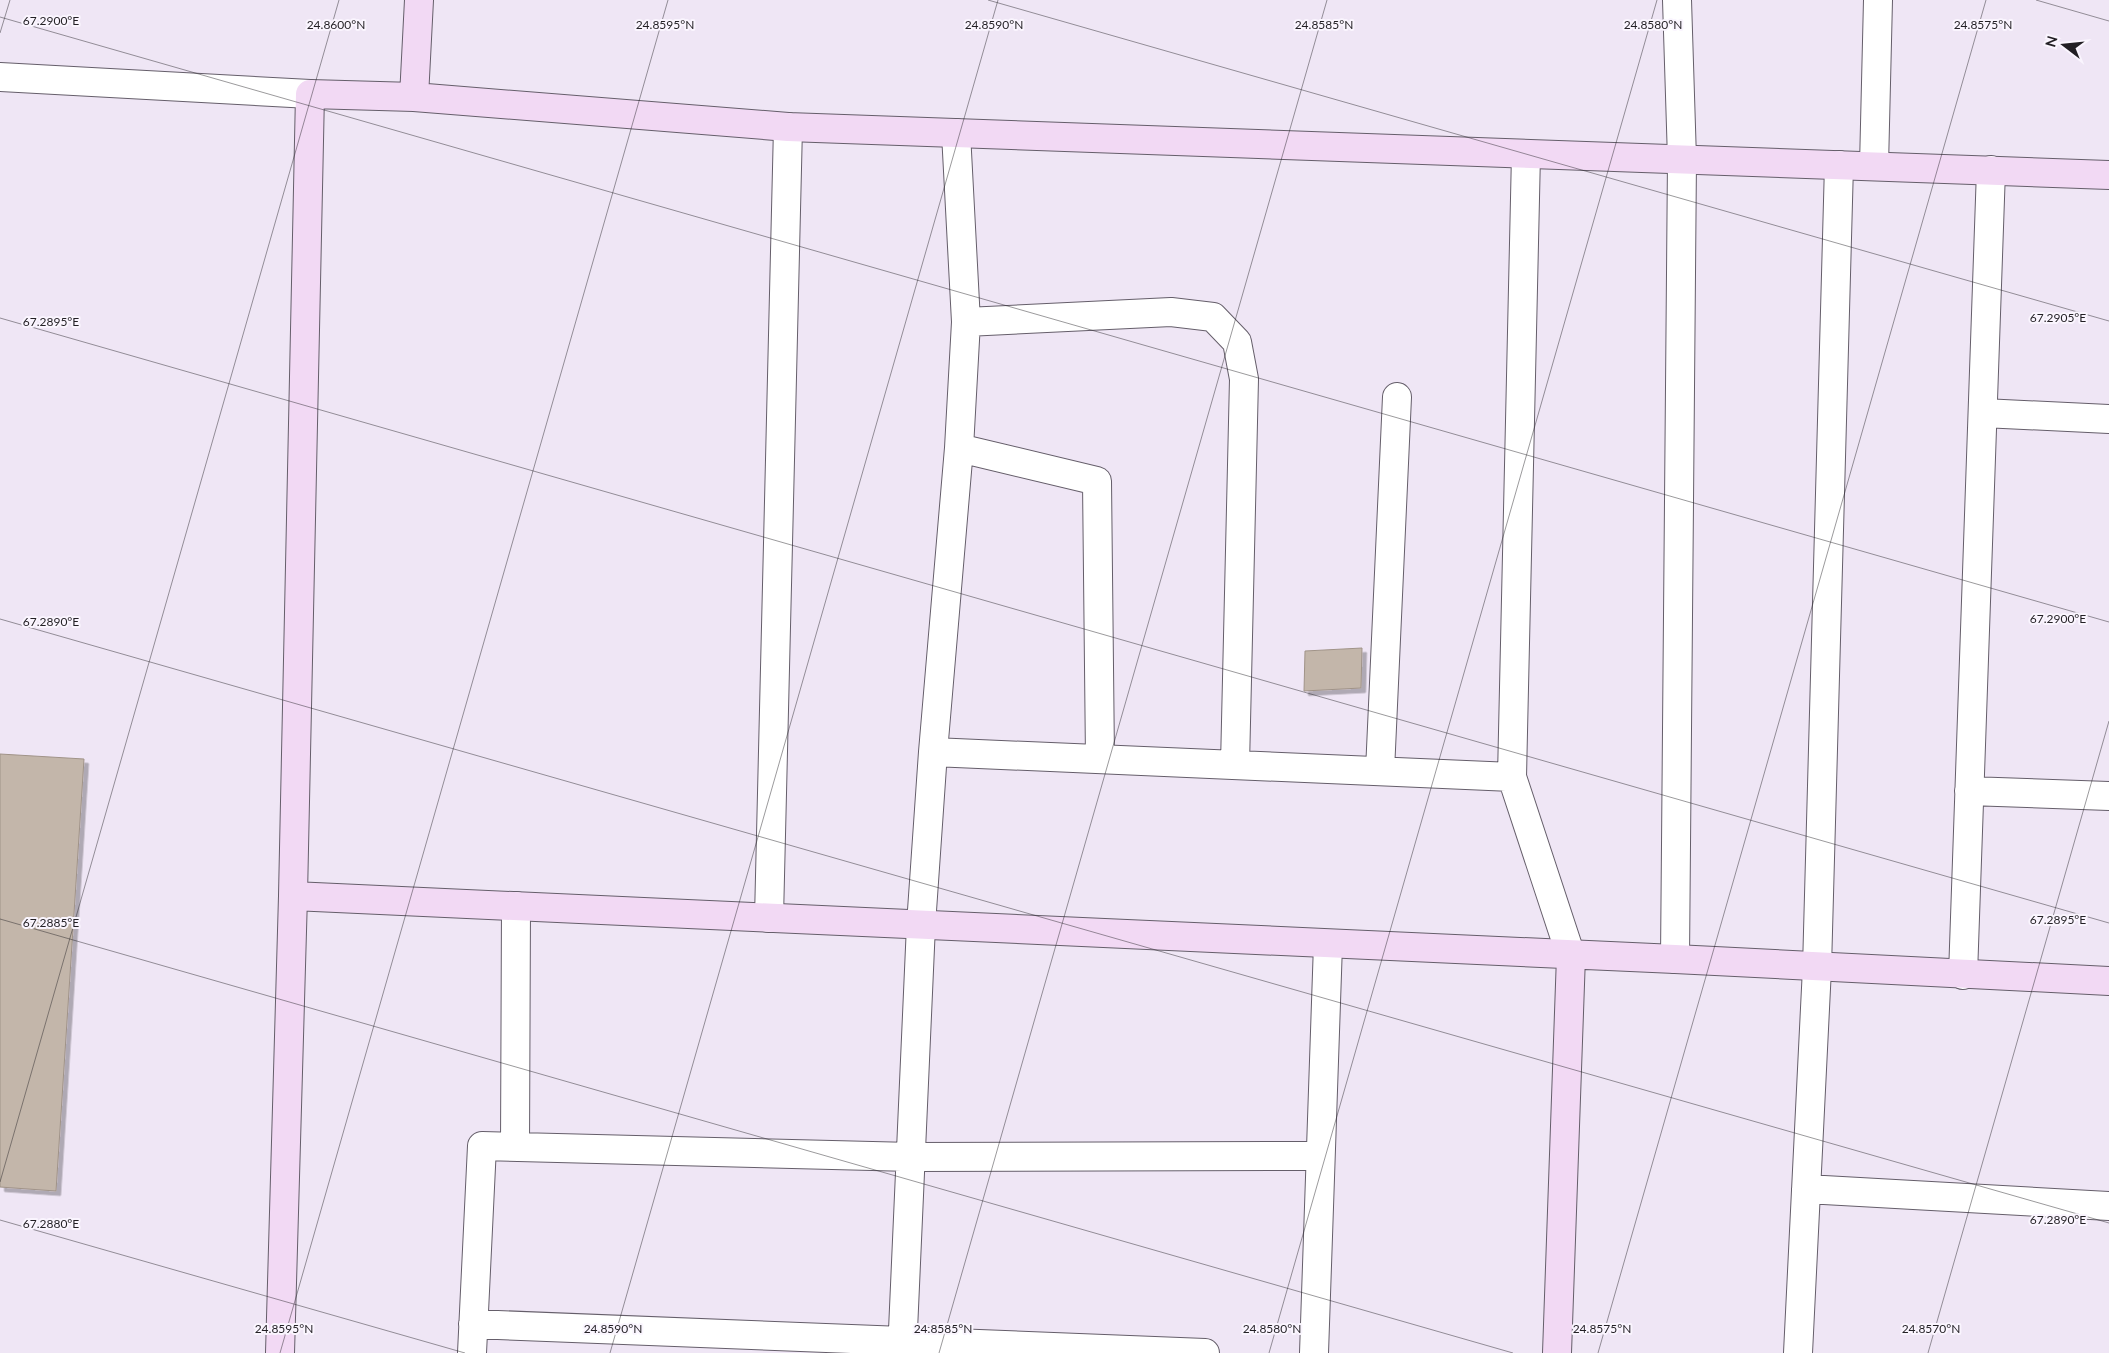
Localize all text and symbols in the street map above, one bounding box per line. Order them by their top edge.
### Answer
text: 67.2900°E [23,13,79,28]
text: 24.8600°N [307,17,365,32]
text: 24.8595°N [636,17,694,32]
text: 24.8590°N [965,17,1023,32]
text: 24.8585°N [1295,17,1353,32]
text: 24.8580°N [1624,17,1682,32]
text: 24.8575°N [1954,17,2012,32]
north arrow [2039,20,2089,70]
text: N [2041,34,2061,49]
text: 67.2905°E [2030,310,2086,325]
text: 67.2895°E [23,314,79,329]
text: 67.2900°E [2030,611,2086,626]
text: 67.2890°E [23,614,79,629]
text: 67.2895°E [2030,912,2086,927]
text: 67.2885°E [23,915,79,930]
text: 67.2890°E [2030,1212,2086,1227]
text: 67.2880°E [23,1216,79,1231]
text: 24.8595°N [255,1321,313,1336]
text: 24.8590°N [584,1321,642,1336]
text: 24.8585°N [914,1321,972,1336]
text: 24.8580°N [1243,1321,1301,1336]
text: 24.8575°N [1573,1321,1631,1336]
text: 24.8570°N [1902,1321,1960,1336]

